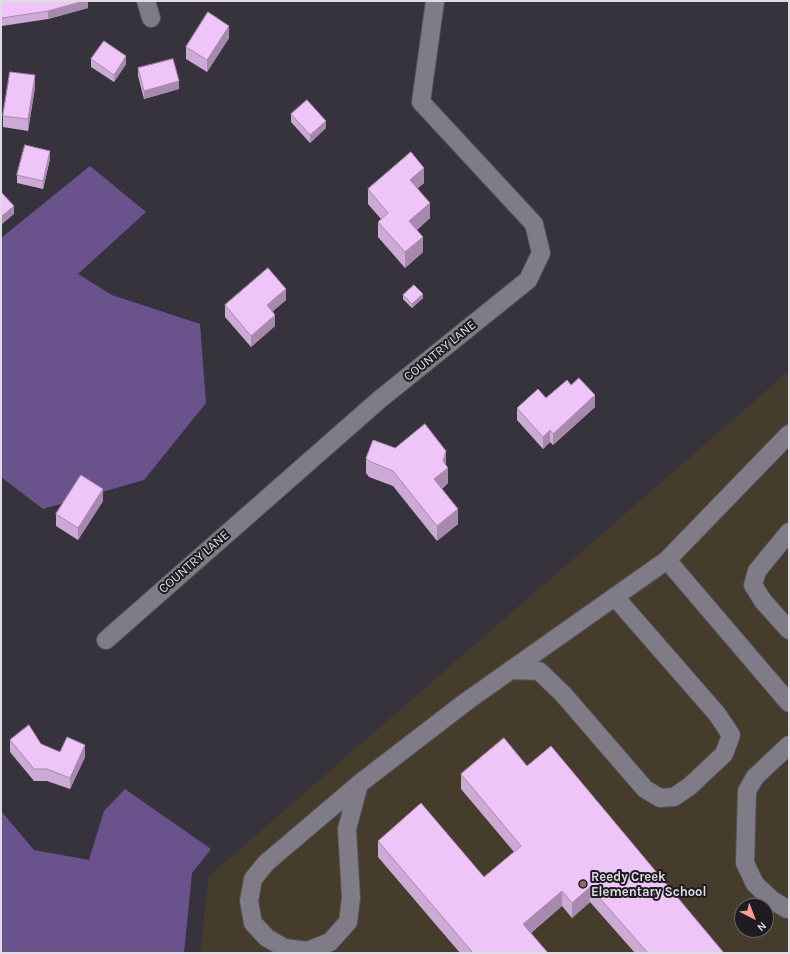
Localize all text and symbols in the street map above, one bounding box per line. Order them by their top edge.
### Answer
street label: COUNTRY LANE [401,317,479,385]
street label: COUNTRY LANE [156,527,232,597]
place label: Reedy Creek Elementary School [591,869,706,900]
marker: Reedy Creek Elementary School [578,879,588,889]
north arrow [734,898,774,938]
text: N [754,919,769,934]

